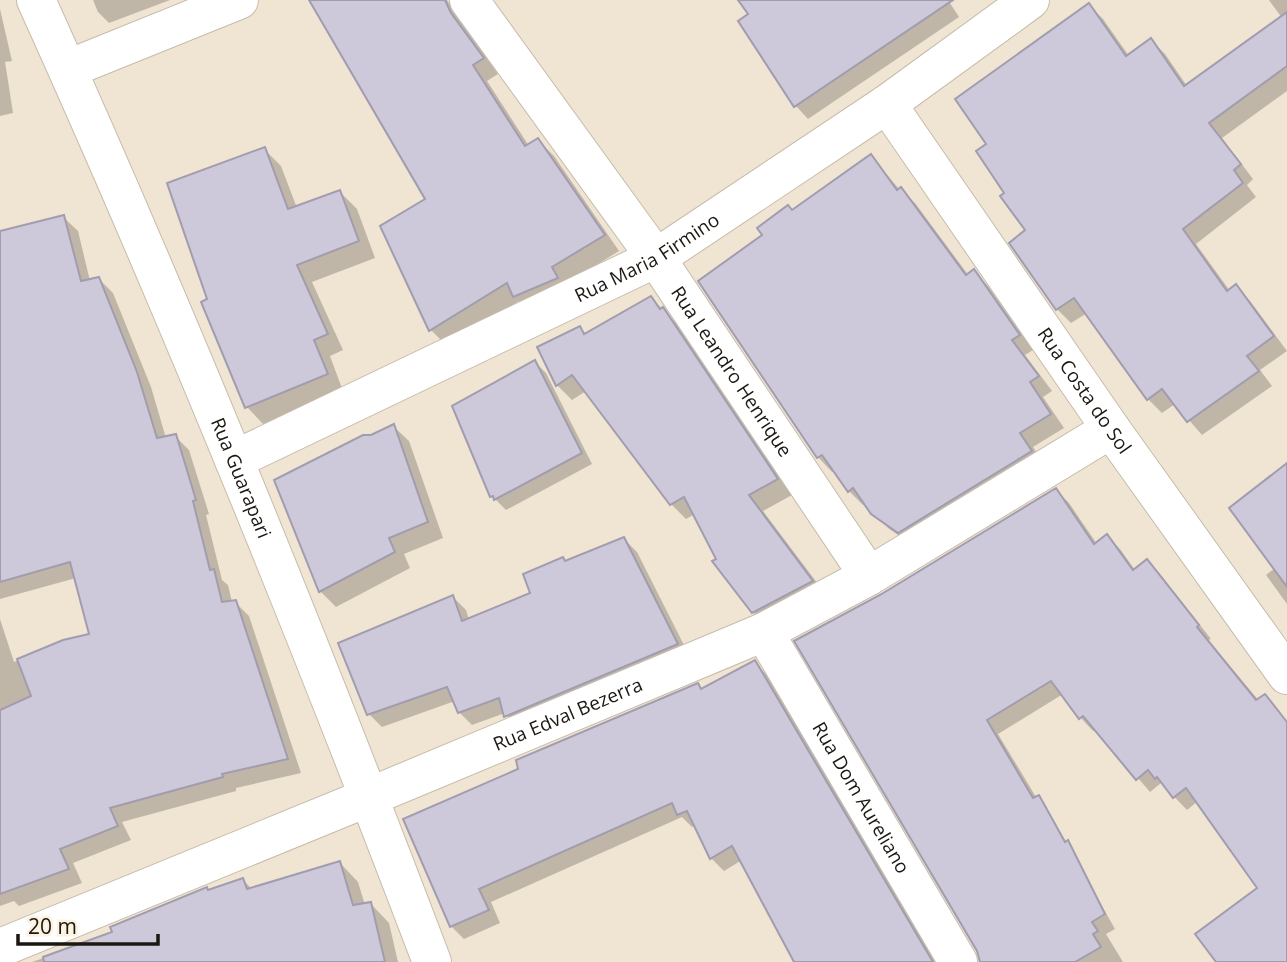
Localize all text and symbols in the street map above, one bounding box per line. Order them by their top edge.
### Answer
street label: Rua Maria Firmino [570,206,724,308]
street label: Rua Leandro Henrique [665,281,798,462]
street label: Rua Costa do Sol [1032,322,1138,459]
street label: Rua Guarapari [205,414,278,542]
street label: Rua Edval Bezerra [489,671,646,757]
street label: Rua Dom Aureliano [807,717,916,878]
scale bar [18,902,158,946]
text: 20 m [28,912,77,940]

